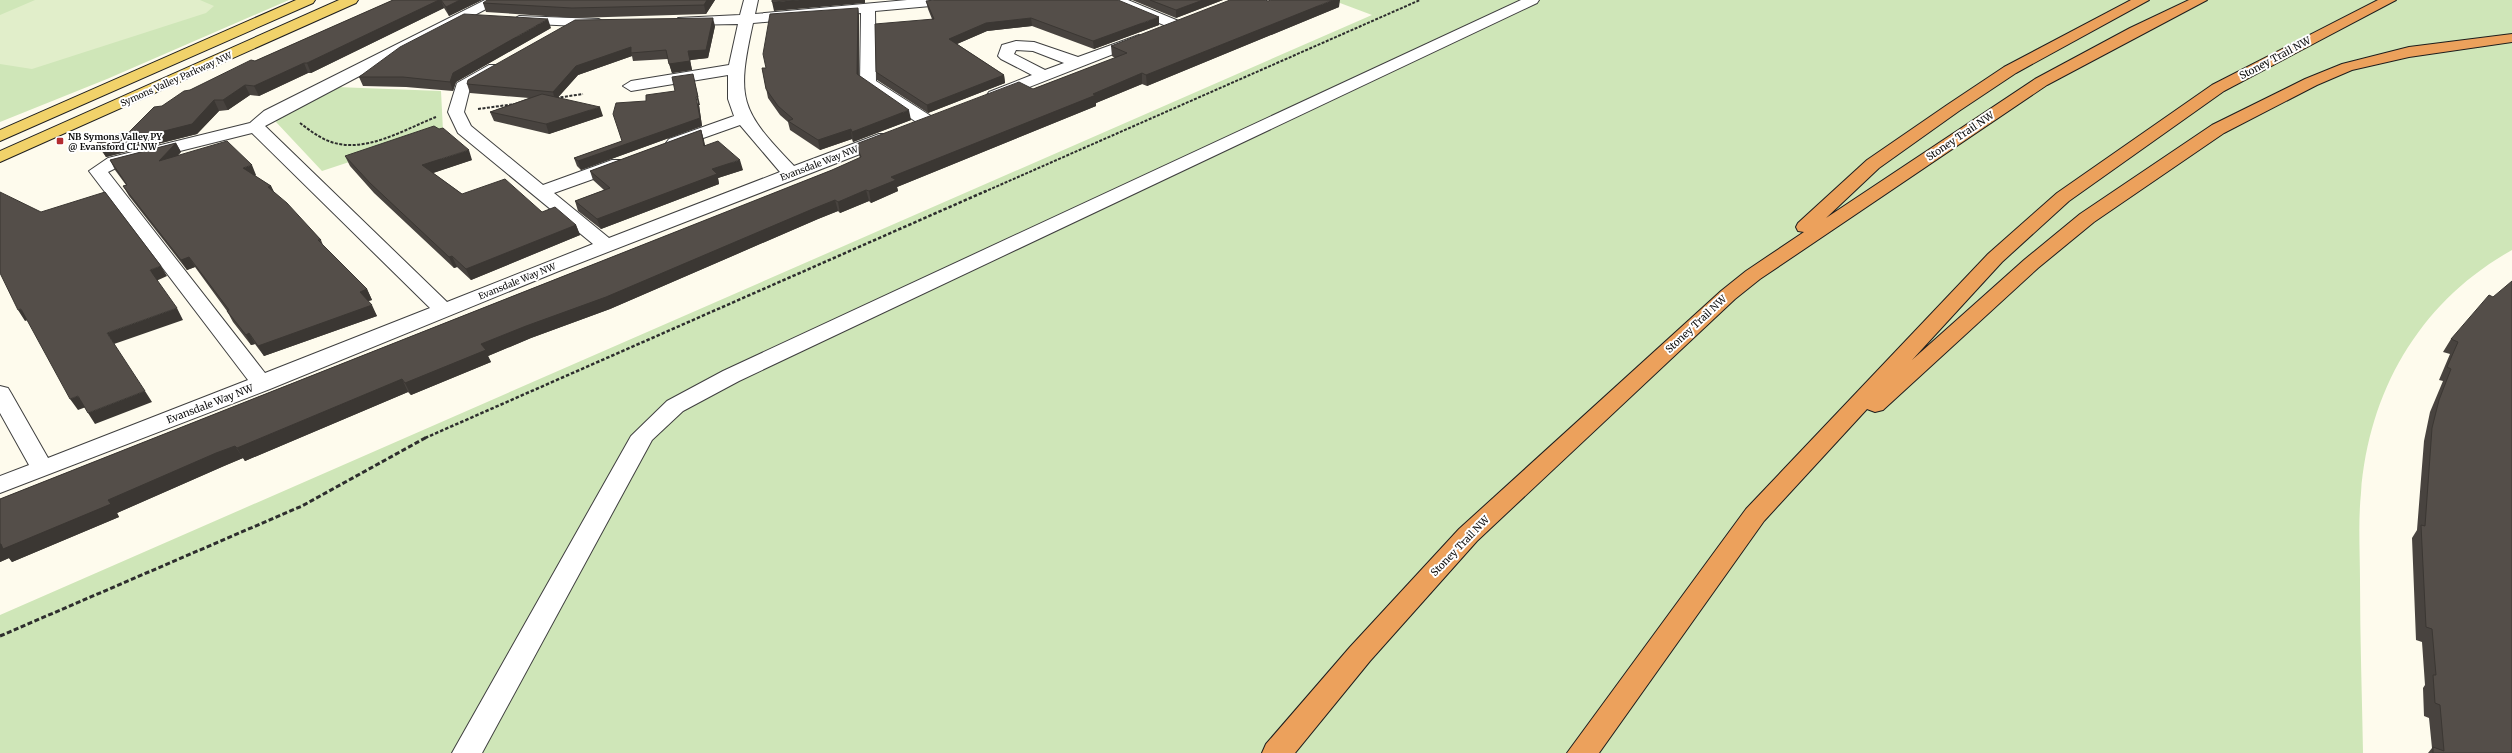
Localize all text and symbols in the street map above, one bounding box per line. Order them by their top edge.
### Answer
street label: Stoney Trail NW [2237,33,2314,82]
street label: Symons Valley Parkway NW [118,49,234,109]
street label: Stoney Trail NW [1924,108,1997,163]
place label: NB Symons Valley PY @ Evansford CL NW [68,131,163,152]
marker: NB Symons Valley PY @ Evansford CL NW [55,136,65,146]
street label: Evansdale Way NW [778,143,861,183]
street label: Evansdale Way NW [477,260,558,302]
street label: Stoney Trail NW [1663,292,1730,356]
street label: Evansdale Way NW [165,381,256,427]
street label: Stoney Trail NW [1428,512,1493,579]

